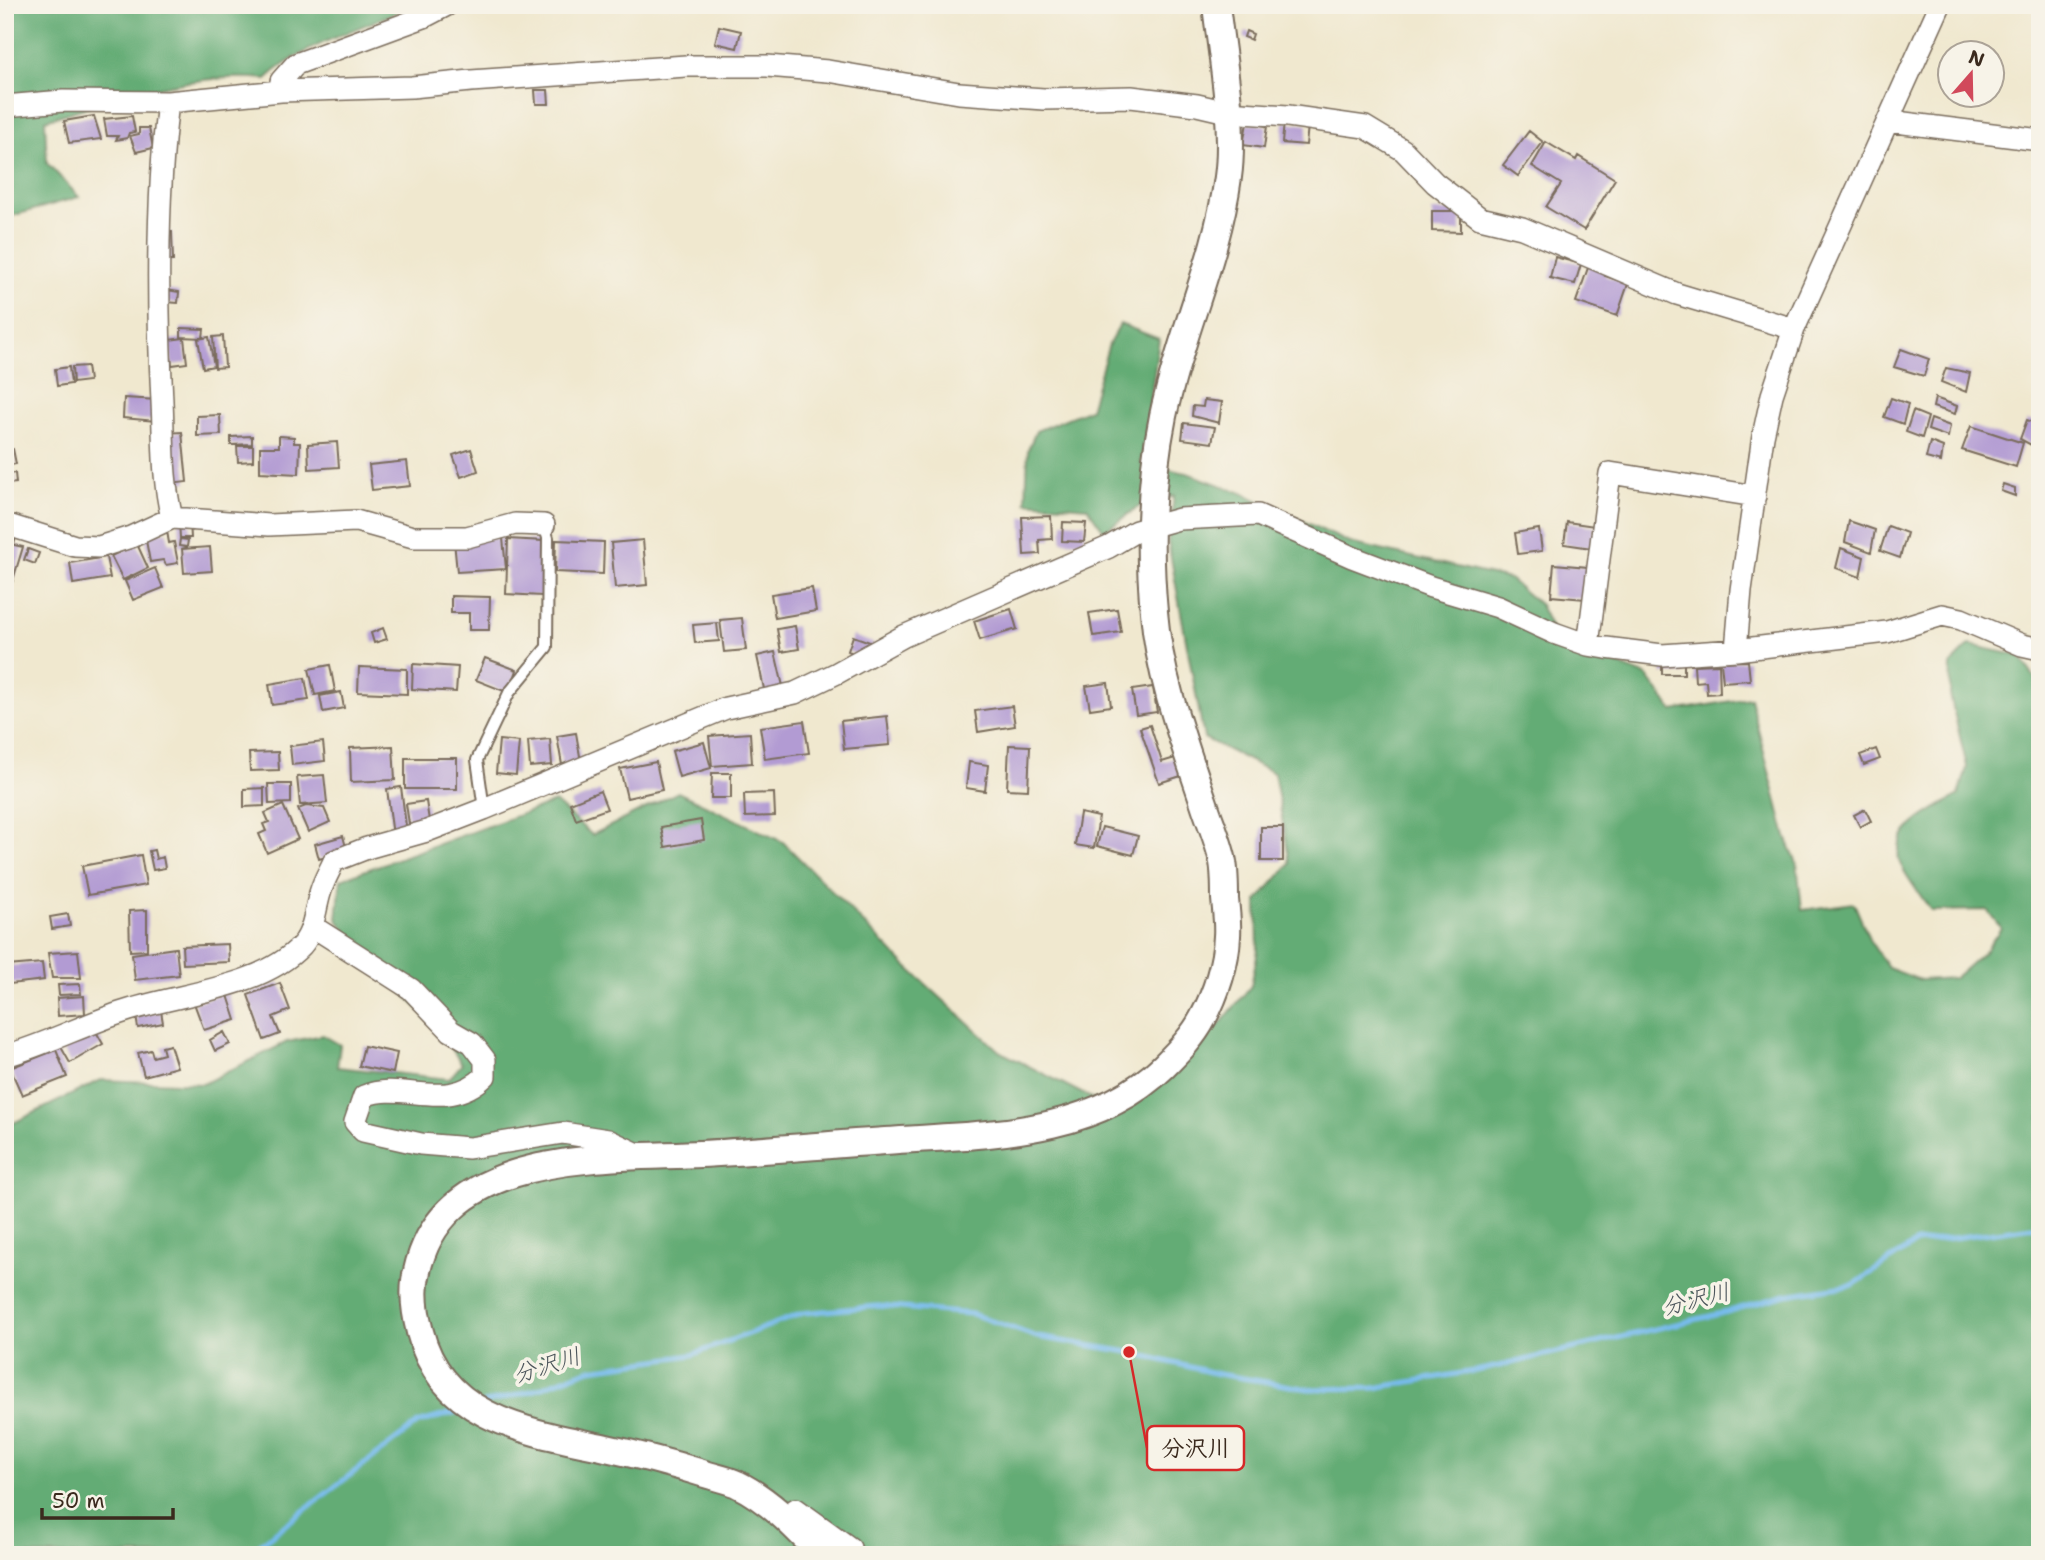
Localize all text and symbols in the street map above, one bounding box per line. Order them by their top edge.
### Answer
north arrow [1937,38,2007,108]
text: N [1965,44,1988,73]
water label: 分沢川 [1659,1276,1733,1322]
water label: 分沢川 [510,1341,584,1389]
callout: 分沢川 [1147,1426,1244,1470]
text: 分沢川 [1162,1433,1231,1463]
scale bar [42,1476,173,1520]
text: 50 m [52,1487,105,1515]

